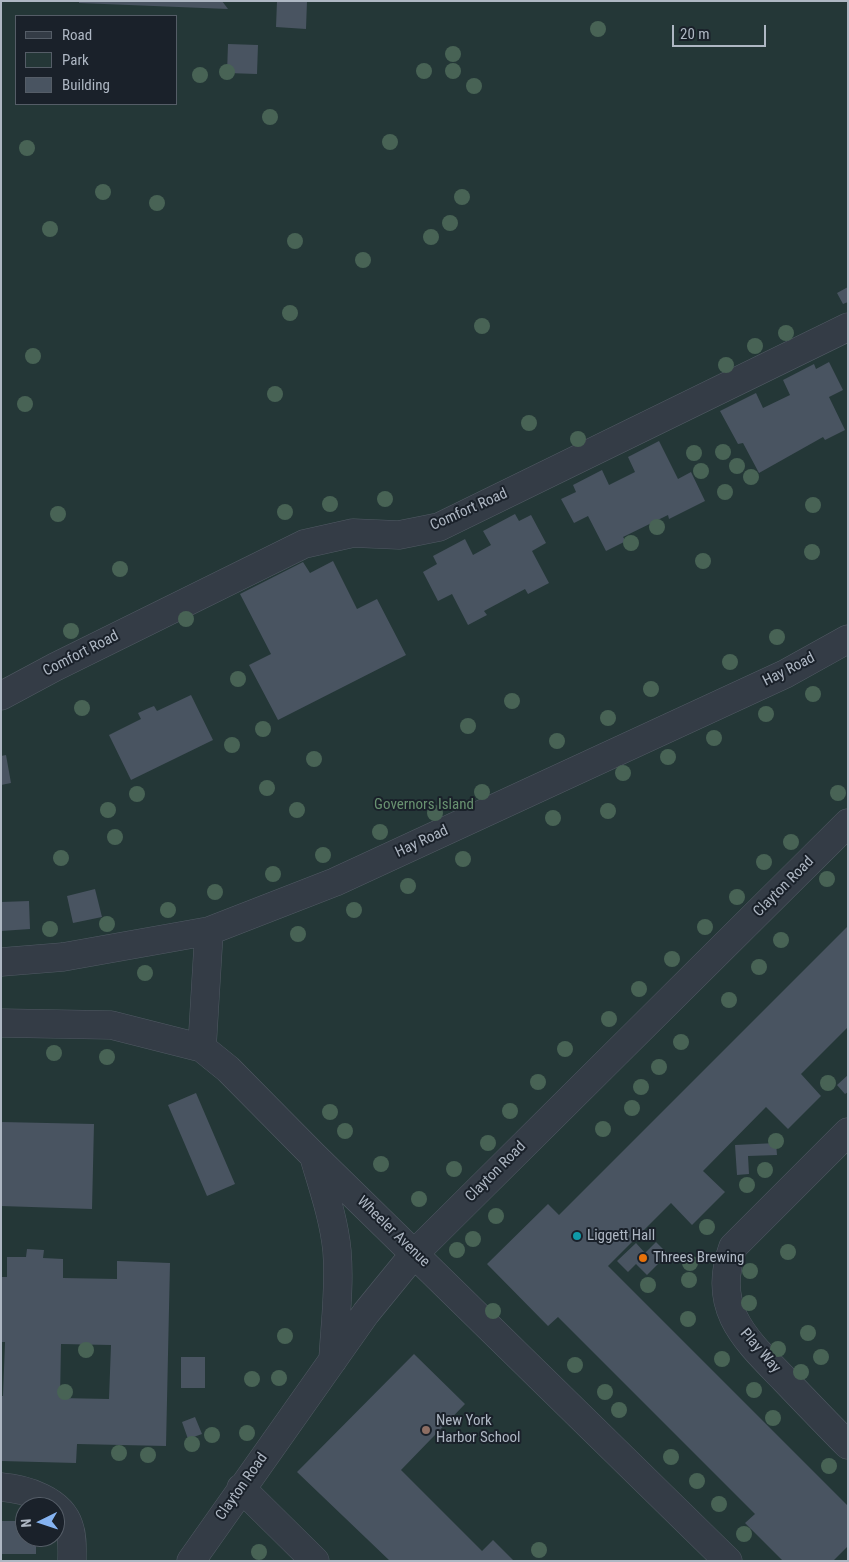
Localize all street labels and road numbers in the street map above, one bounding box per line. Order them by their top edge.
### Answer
street label: Comfort Road [428,485,510,535]
street label: Comfort Road [40,627,122,681]
street label: Hay Road [760,649,818,691]
street label: Hay Road [393,822,451,862]
street label: Clayton Road [750,853,818,921]
street label: Clayton Road [462,1138,530,1206]
street label: Wheeler Avenue [353,1193,433,1271]
street label: Play Way [736,1325,784,1377]
street label: Clayton Road [212,1450,272,1524]

